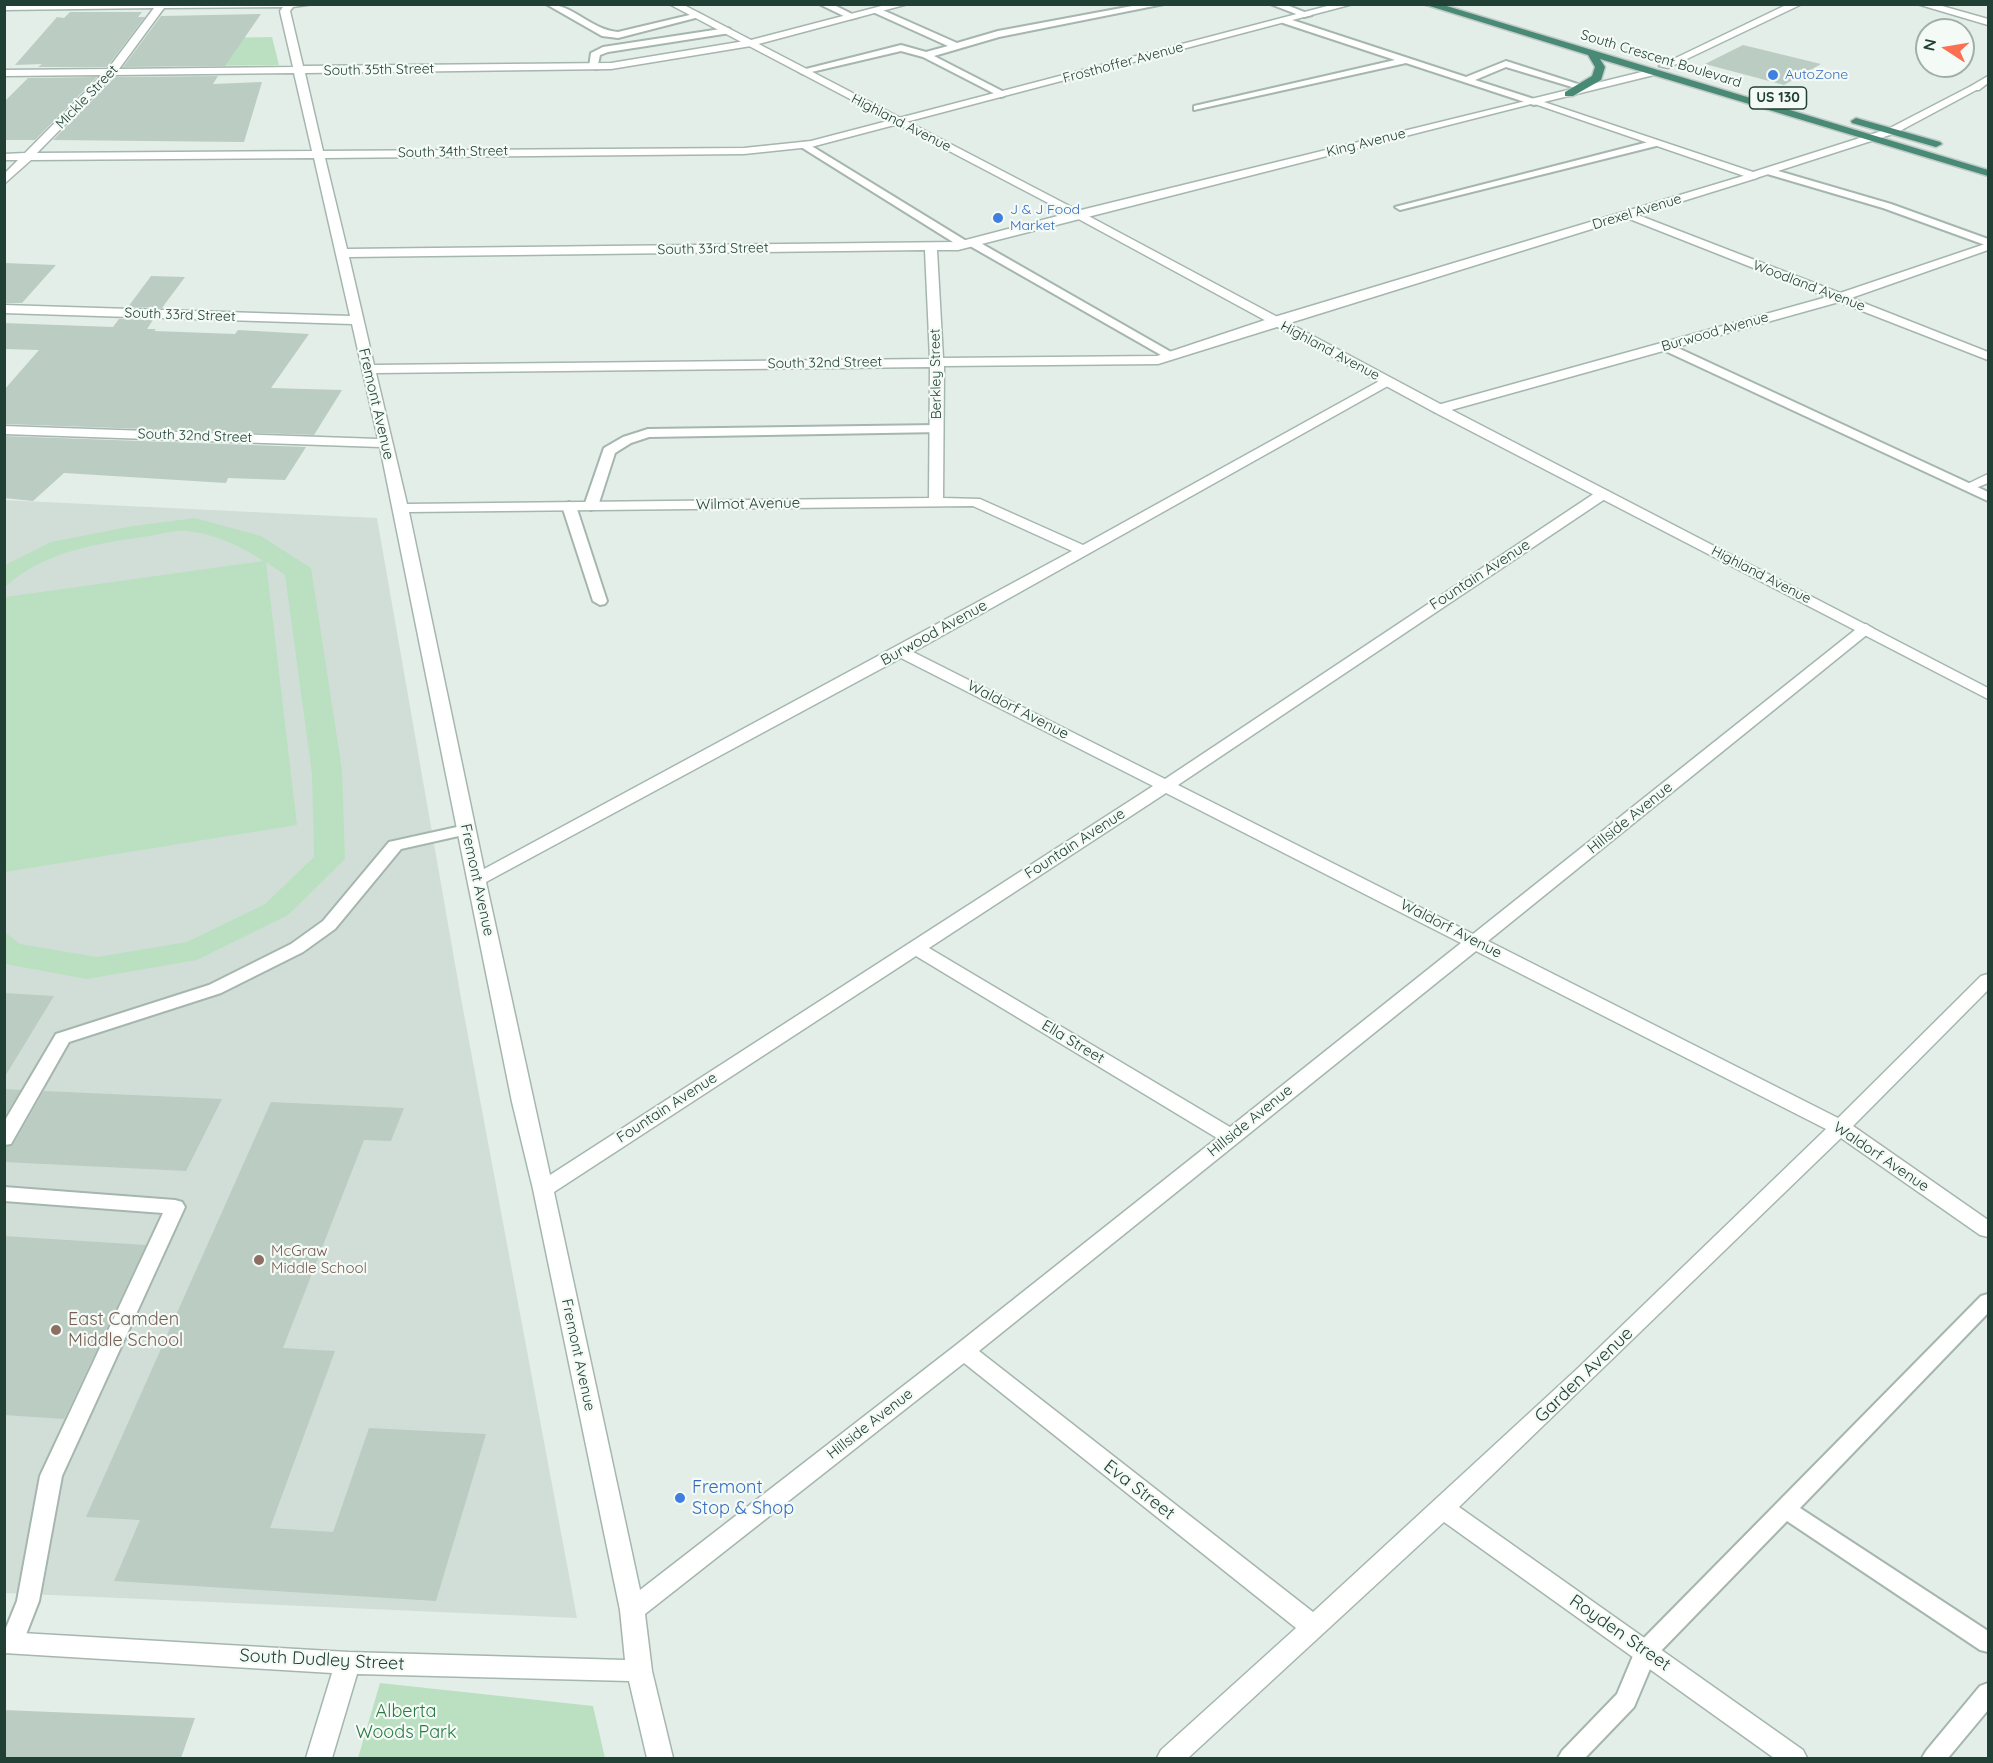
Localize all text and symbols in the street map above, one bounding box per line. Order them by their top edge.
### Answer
north arrow [1915,18,1975,78]
street label: South Crescent Boulevard [1579,27,1743,91]
text: N [1918,37,1940,53]
street label: Frosthoffer Avenue [1061,39,1185,87]
street label: South 35th Street [324,61,434,79]
street label: Mickle Street [52,62,122,132]
place label: AutoZone [1785,67,1848,83]
marker: AutoZone [1766,68,1780,82]
road number: US 130 [1750,87,1806,109]
street label: Highland Avenue [848,91,954,155]
street label: King Avenue [1325,125,1407,161]
street label: South 34th Street [398,143,508,161]
street label: Drexel Avenue [1590,190,1684,234]
place label: J & J Food Market [1010,202,1080,234]
marker: J & J Food Market [991,211,1005,225]
street label: South 33rd Street [657,240,769,258]
street label: Woodland Avenue [1751,257,1867,315]
street label: South 33rd Street [124,305,236,325]
street label: Burwood Avenue [1659,309,1771,355]
street label: Highland Avenue [1278,318,1382,384]
street label: Berkley Street [927,328,945,420]
street label: Fremont Avenue [354,346,398,462]
street label: South 32nd Street [768,354,882,372]
street label: South 32nd Street [137,426,253,446]
street label: Wilmot Avenue [696,494,800,514]
street label: Fountain Avenue [1426,536,1534,614]
street label: Highland Avenue [1708,543,1814,607]
street label: Burwood Avenue [878,596,990,670]
street label: Waldorf Avenue [964,677,1072,743]
street label: Hillside Avenue [1584,778,1676,858]
street label: Fountain Avenue [1021,805,1129,883]
street label: Fremont Avenue [456,822,498,938]
street label: Waldorf Avenue [1397,896,1505,962]
street label: Ella Street [1039,1016,1107,1068]
street label: Fountain Avenue [613,1069,721,1147]
street label: Hillside Avenue [1204,1081,1296,1161]
street label: Waldorf Avenue [1830,1118,1932,1196]
place label: McGraw Middle School [271,1242,367,1277]
marker: McGraw Middle School [252,1253,266,1267]
street label: Fremont Avenue [557,1297,599,1413]
place label: East Camden Middle School [68,1309,183,1352]
marker: East Camden Middle School [49,1323,63,1337]
street label: Garden Avenue [1530,1323,1638,1427]
street label: Hillside Avenue [823,1385,917,1463]
street label: Eva Street [1099,1455,1179,1525]
place label: Fremont Stop & Shop [692,1477,794,1520]
marker: Fremont Stop & Shop [673,1491,687,1505]
street label: Royden Street [1565,1590,1675,1676]
street label: South Dudley Street [239,1645,405,1675]
park label: Alberta Woods Park [355,1701,457,1744]

